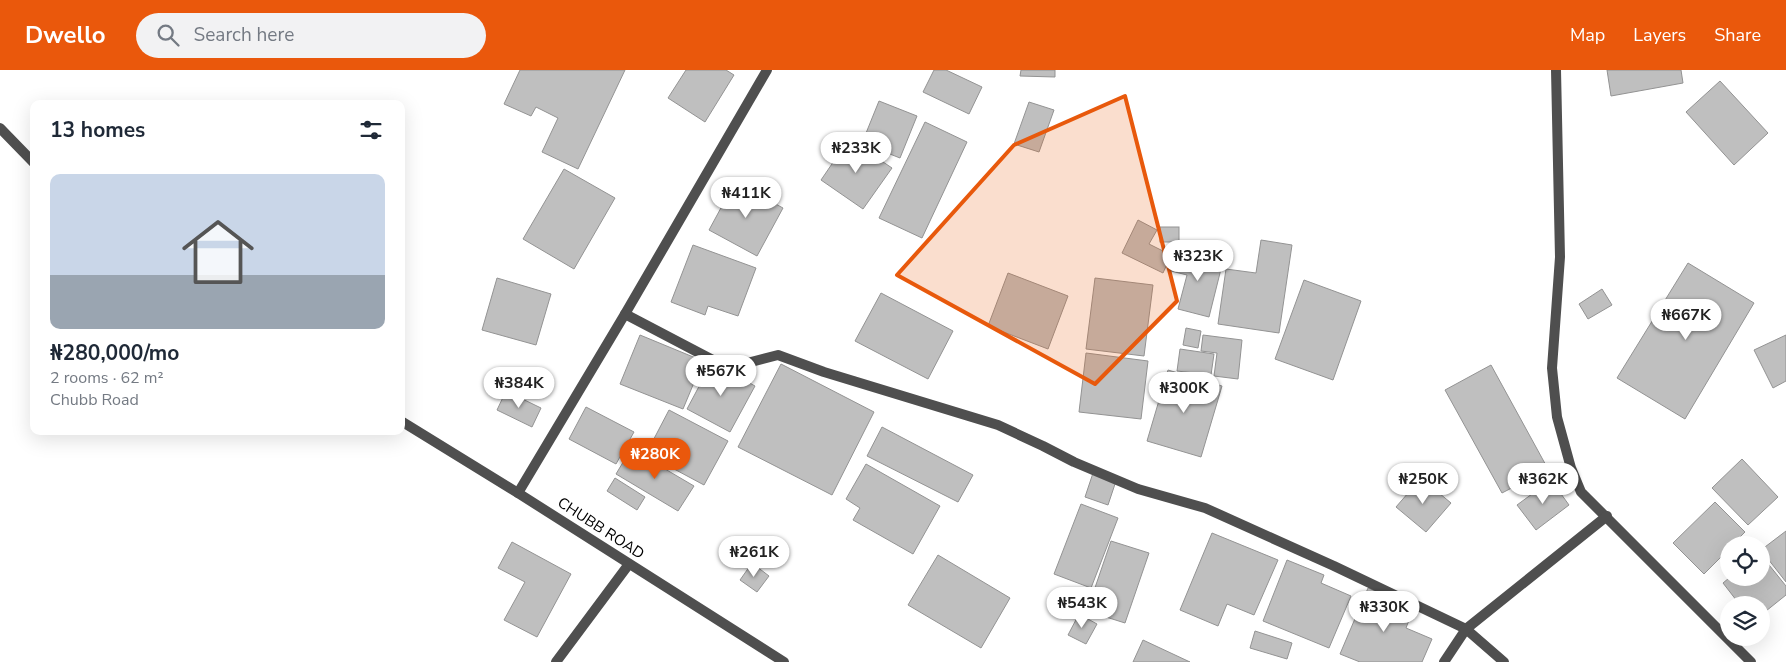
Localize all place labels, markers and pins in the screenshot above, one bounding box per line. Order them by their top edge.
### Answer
pin: ₦233K [821,132,891,174]
pin: ₦411K [711,176,781,219]
pin: ₦323K [1163,240,1233,282]
pin: ₦667K [1651,298,1721,341]
pin: ₦567K [686,354,756,397]
pin: ₦384K [484,366,554,409]
pin: ₦300K [1149,372,1219,414]
pin: ₦280K [620,438,690,480]
pin: ₦250K [1388,462,1458,505]
pin: ₦362K [1508,462,1578,505]
pin: ₦261K [719,536,789,578]
pin: ₦543K [1047,586,1117,629]
pin: ₦330K [1349,590,1419,633]

